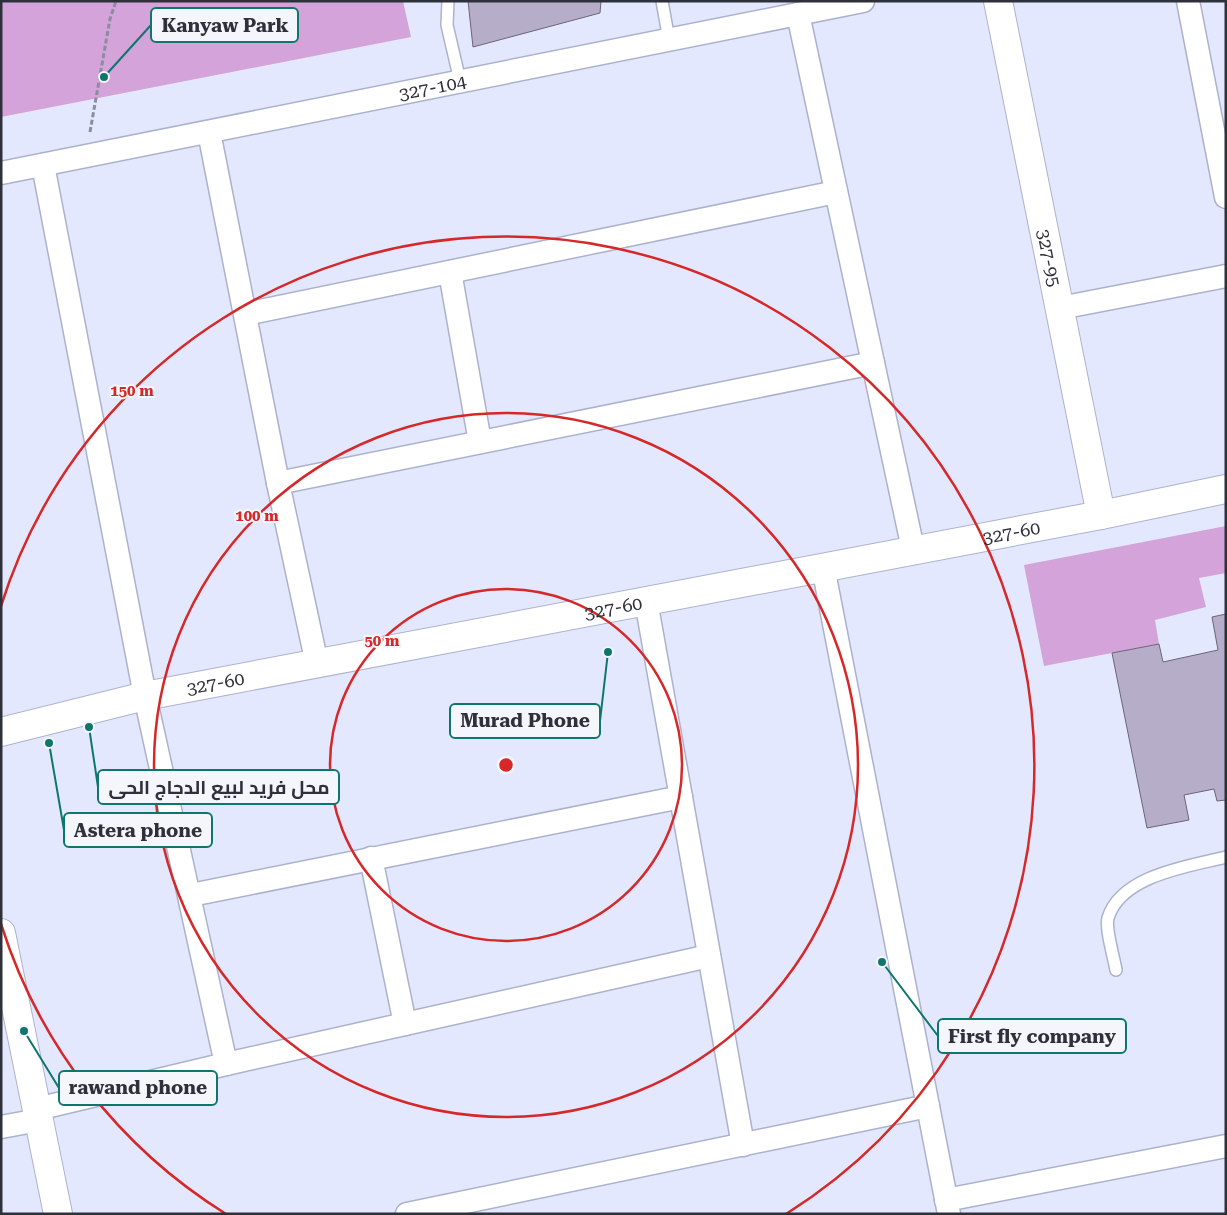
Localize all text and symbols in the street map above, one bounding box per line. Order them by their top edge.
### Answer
callout: Kanyaw Park [151,8,298,42]
text: Kanyaw Park [161,14,289,37]
street label: 327-104 [397,70,468,104]
street label: 327-95 [1033,227,1066,289]
text: 150 m [110,382,154,400]
text: 100 m [235,507,279,525]
street label: 327-60 [981,516,1042,548]
street label: 327-60 [583,592,644,623]
text: 50 m [364,632,400,650]
street label: 327-60 [185,667,246,698]
callout: Murad Phone [450,704,600,738]
text: Murad Phone [460,709,590,732]
centre of rings [497,756,515,774]
callout: محل فريد لبيع الدجاج الحى [98,770,339,804]
text: محل فريد لبيع الدجاج الحى [108,776,330,801]
callout: Astera phone [64,813,212,847]
text: Astera phone [74,819,202,842]
callout: First fly company [938,1019,1126,1053]
text: First fly company [948,1025,1116,1048]
callout: rawand phone [59,1071,217,1105]
text: rawand phone [69,1076,207,1099]

